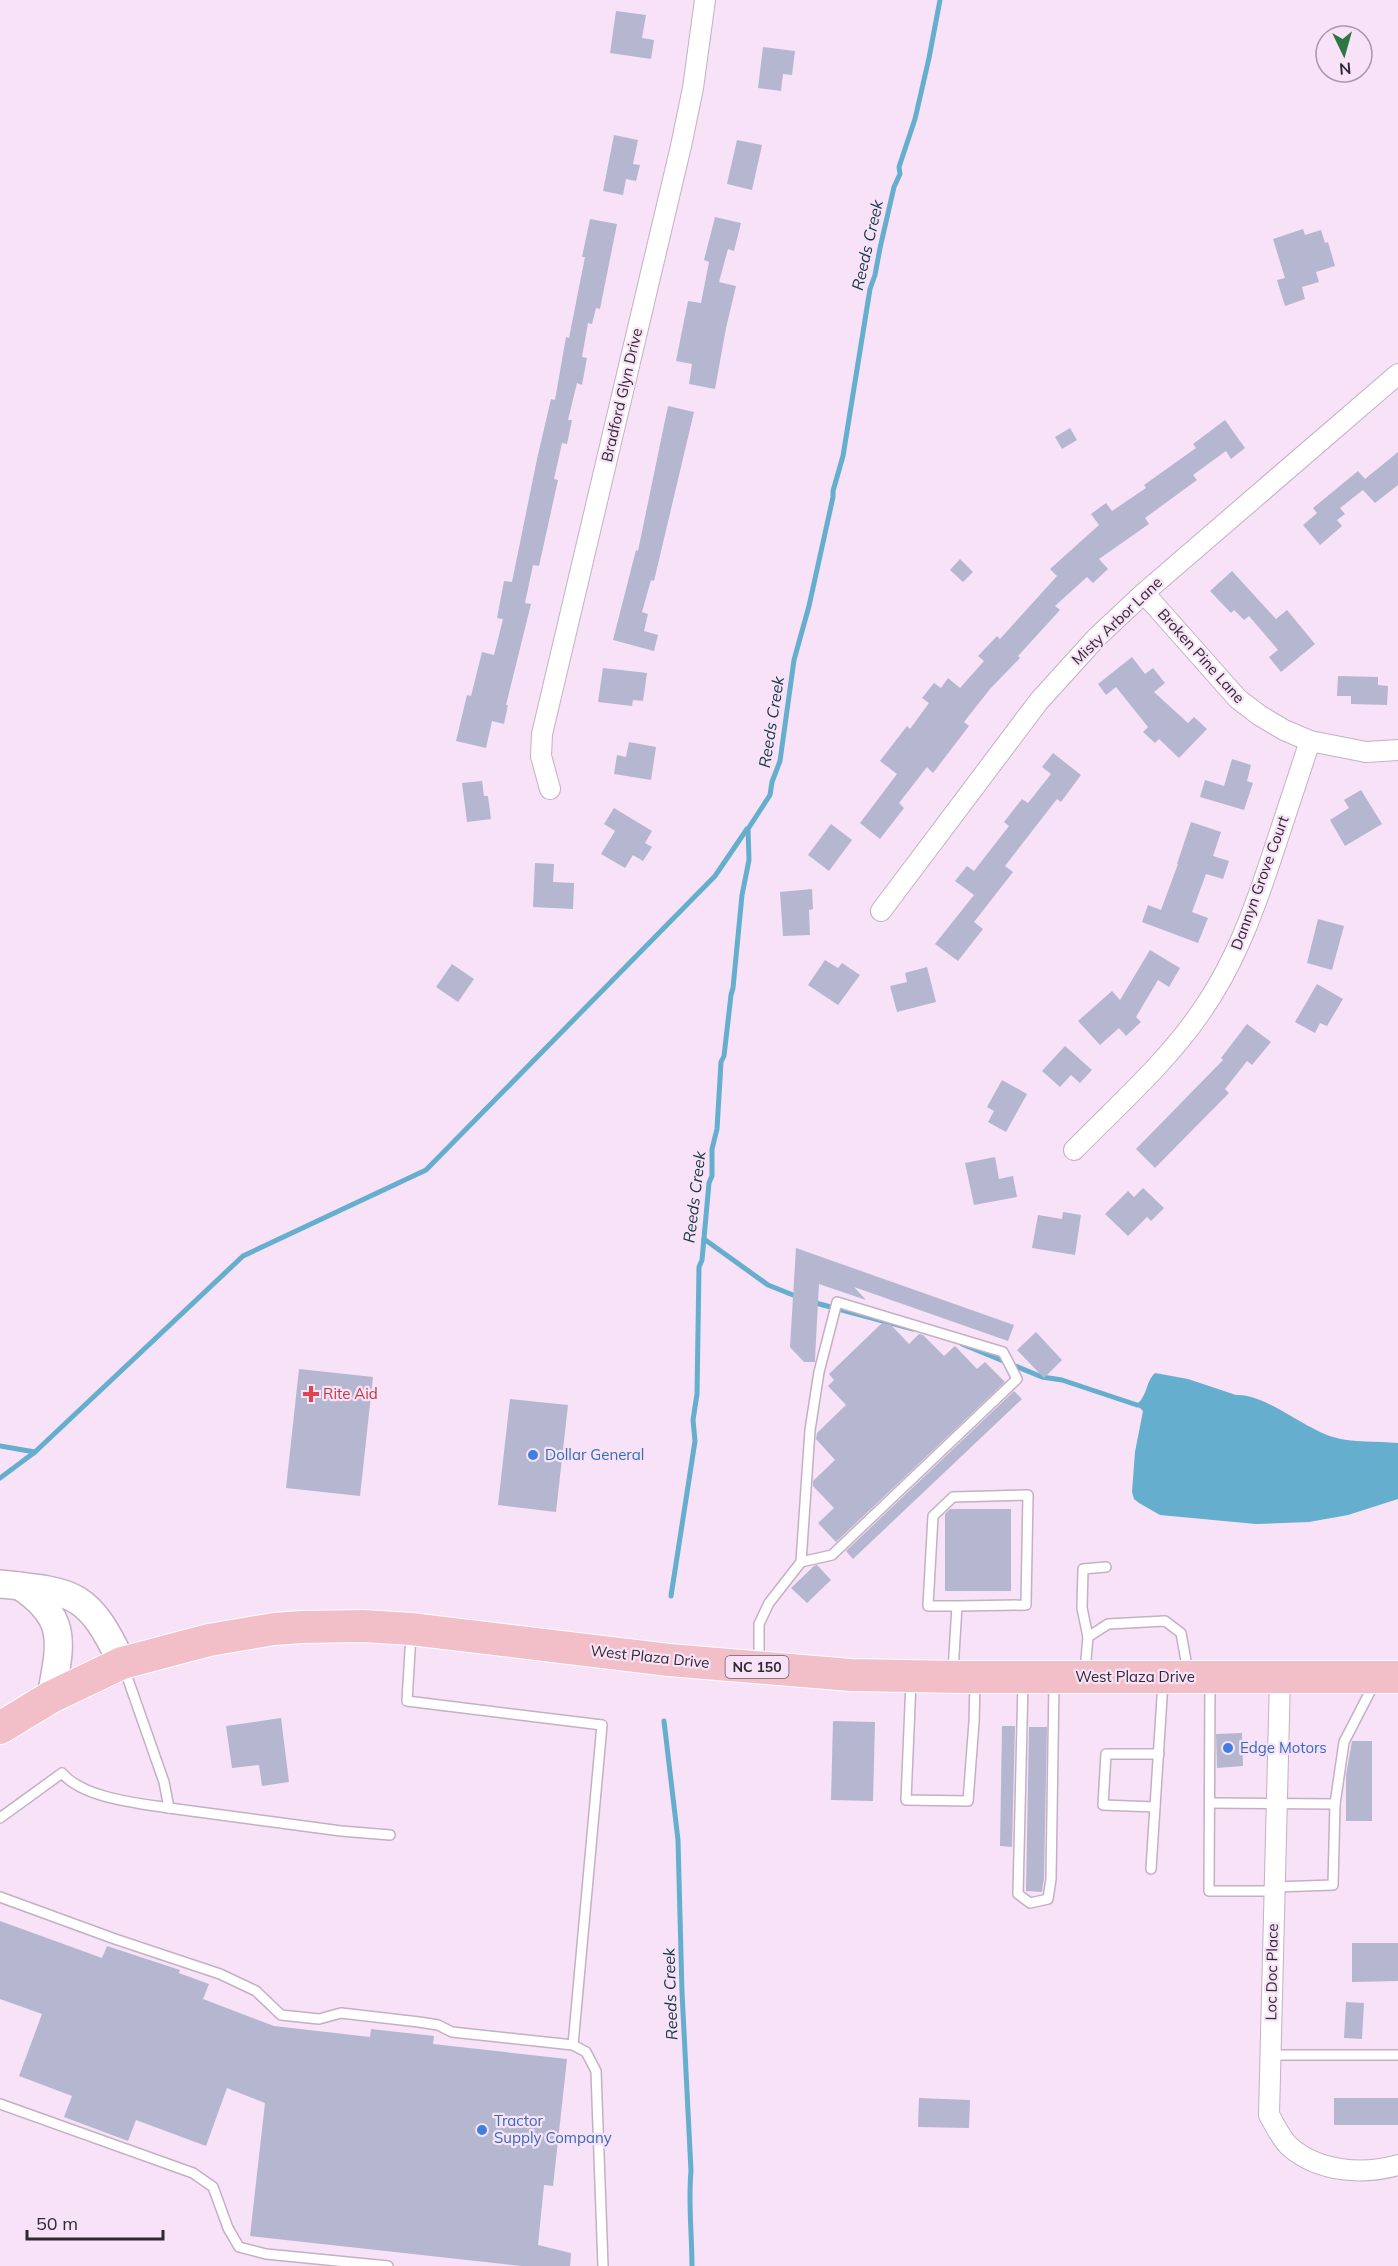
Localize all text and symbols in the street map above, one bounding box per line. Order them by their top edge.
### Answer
north arrow [1314,24,1374,84]
text: N [1338,58,1352,79]
water label: Reeds Creek [847,197,887,292]
street label: Bradford Glyn Drive [597,326,646,464]
street label: Misty Arbor Lane [1067,573,1166,669]
street label: Broken Pine Lane [1154,604,1249,707]
water label: Reeds Creek [754,674,788,769]
street label: Dannyn Grove Court [1226,813,1293,952]
water label: Reeds Creek [678,1149,710,1244]
place label: Rite Aid [323,1384,378,1403]
marker: Rite Aid [304,1387,318,1401]
place label: Dollar General [545,1445,644,1464]
marker: Dollar General [526,1448,540,1462]
street label: West Plaza Drive [590,1641,711,1672]
road number: NC 150 [726,1656,789,1678]
street label: West Plaza Drive [1075,1667,1195,1686]
place label: Edge Motors [1240,1738,1327,1757]
marker: Edge Motors [1221,1741,1235,1755]
street label: Loc Doc Place [1261,1923,1282,2021]
water label: Reeds Creek [658,1947,682,2040]
place label: Tractor Supply Company [494,2111,612,2147]
marker: Tractor Supply Company [475,2123,489,2137]
scale bar [27,2203,164,2241]
text: 50 m [36,2212,78,2235]

